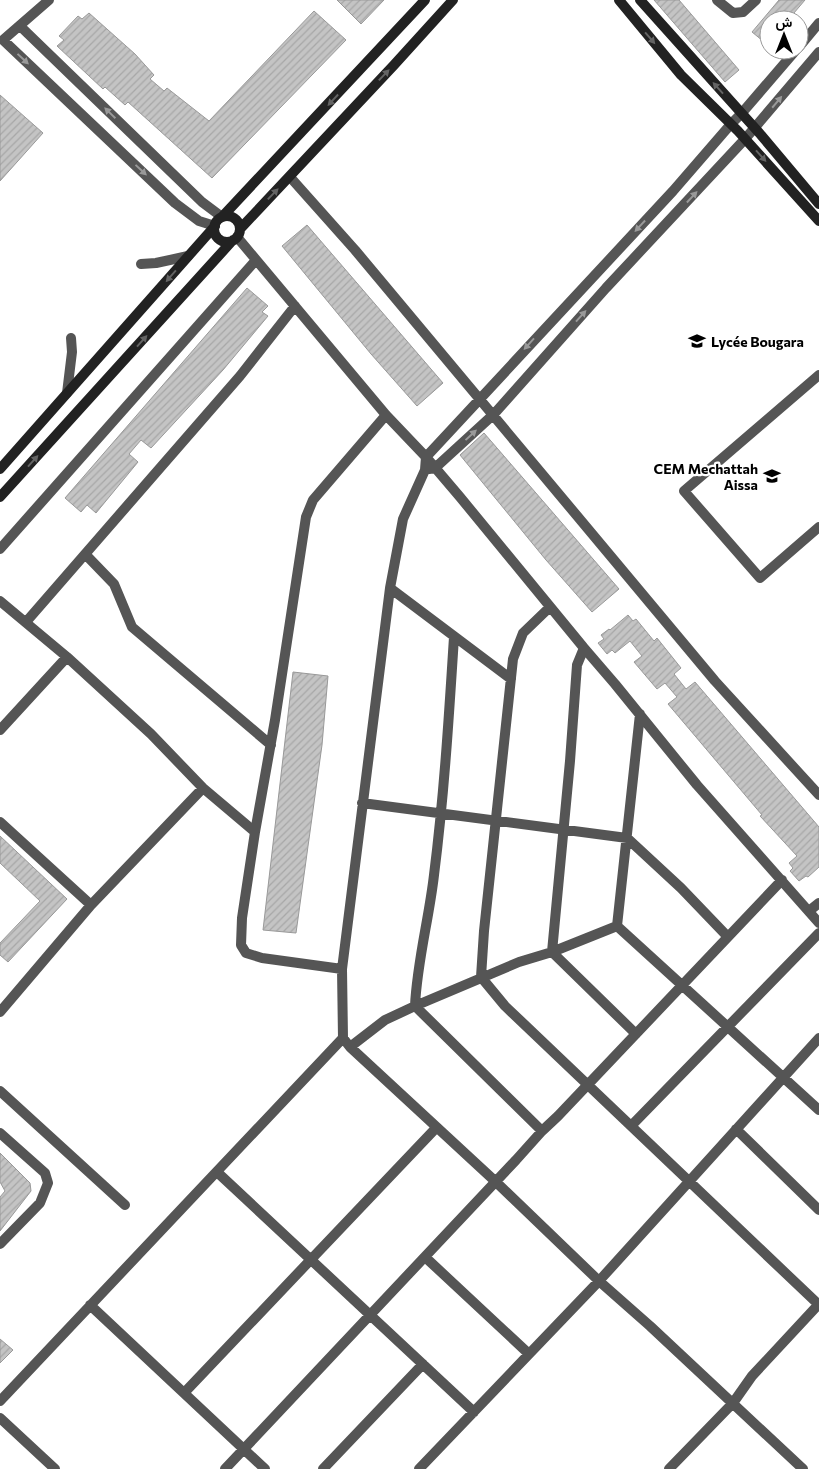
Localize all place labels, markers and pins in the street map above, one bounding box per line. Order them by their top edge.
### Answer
school or university icon: Lycée Bougara [687,331,707,351]
place label: Lycée Bougara [711,333,804,350]
place label: CEM Mechattah Aissa [654,460,758,493]
school or university icon: CEM Mechattah Aissa [762,466,782,486]

